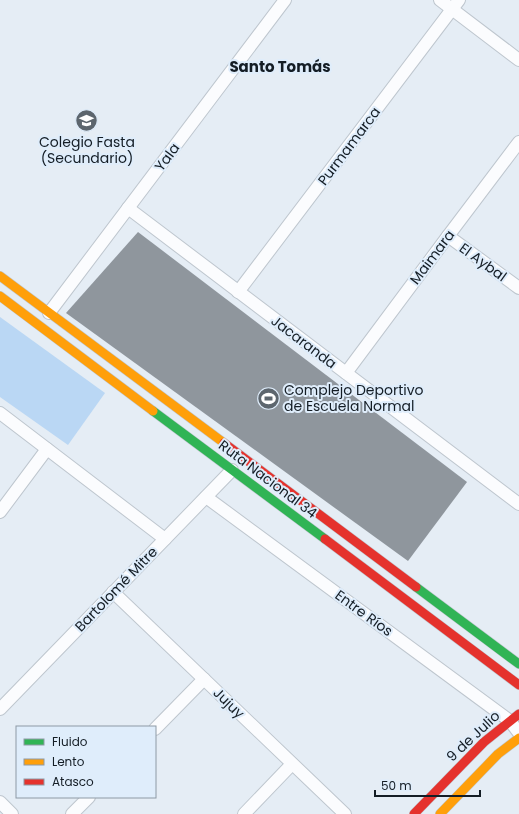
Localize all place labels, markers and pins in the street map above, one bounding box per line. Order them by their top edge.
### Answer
school or university icon: Colegio Fasta (Secundario) [74,107,100,133]
place label: Colegio Fasta (Secundario) [39,132,135,168]
place label: Complejo Deportivo de Escuela Normal [284,380,424,416]
sports icon: Complejo Deportivo de Escuela Normal [256,385,282,411]

